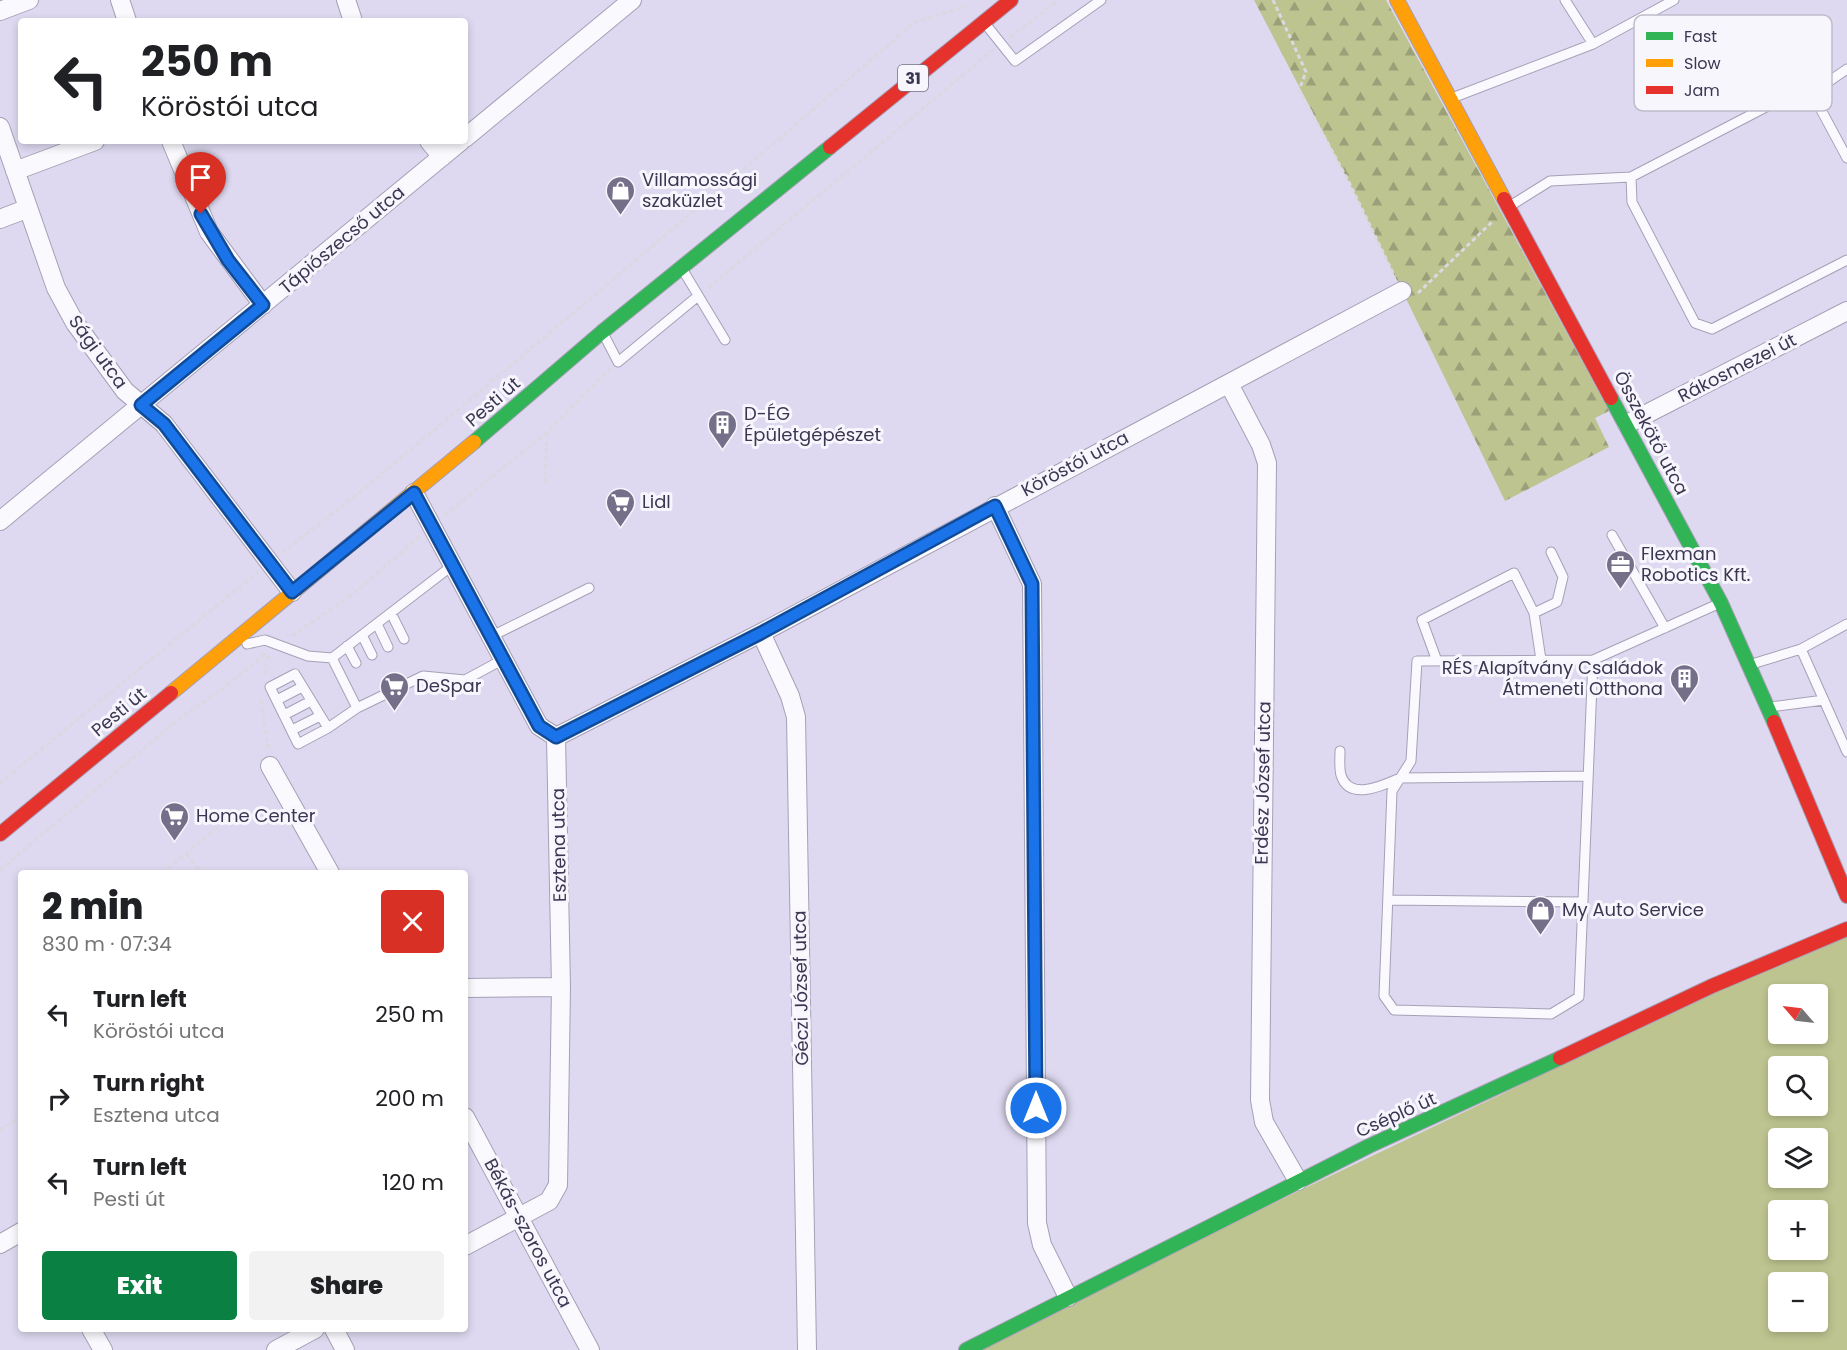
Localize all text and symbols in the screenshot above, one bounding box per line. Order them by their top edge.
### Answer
legend [1634,15,1832,111]
text: Fast [1684,25,1717,48]
text: 250 m [141,32,273,91]
icon: left [42,42,120,120]
text: Slow [1684,52,1721,75]
road number: 31 [898,65,928,91]
text: Jam [1684,79,1720,102]
text: Köröstói utca [141,88,319,125]
pin [175,152,226,214]
icon: arrive [184,161,217,194]
place label: Villamossági szaküzlet [642,167,757,213]
shop icon: Villamossági szaküzlet [605,174,637,216]
street label: Tápiószecső utca [274,180,410,300]
street label: Sági utca [63,310,134,394]
street label: Rákosmezei út [1673,327,1800,408]
street label: Összekötő utca [1608,366,1695,499]
street label: Pesti út [460,371,525,432]
place label: D-ÉG Épületgépészet [744,401,881,447]
building icon: D-ÉG Épületgépészet [707,408,739,450]
street label: Köröstói utca [1017,425,1133,502]
supermarket icon: Lidl [605,486,637,528]
place label: Lidl [642,489,671,514]
place label: Flexman Robotics Kft. [1641,541,1750,587]
office icon: Flexman Robotics Kft. [1604,548,1636,590]
place label: RÉS Alapítvány Családok Átmeneti Otthona [1442,655,1664,701]
building icon: RÉS Alapítvány Családok Átmeneti Otthona [1668,662,1700,704]
supermarket icon: DeSpar [379,670,411,712]
place label: DeSpar [416,673,482,698]
street label: Pesti út [86,681,152,742]
street label: Erdész József utca [1249,701,1276,865]
street label: Esztena utca [545,788,572,902]
supermarket icon: Home Center [159,800,191,842]
place label: Home Center [196,803,316,828]
text: 2 min [42,881,144,932]
button: close [381,890,444,953]
shop icon: My Auto Service [1525,894,1557,936]
place label: My Auto Service [1562,897,1704,922]
street label: Géczi József utca [787,910,814,1066]
text: 830 m · 07:34 [42,930,172,958]
text: Turn left [93,984,187,1015]
north arrow [1768,984,1828,1044]
map controls [1768,984,1828,1332]
icon: left [42,998,75,1031]
text: 250 m [375,999,444,1030]
text: Köröstói utca [93,1017,225,1045]
button: search [1768,1056,1828,1116]
text: Turn right [93,1068,204,1099]
position arrow [1004,1076,1068,1140]
icon: right [42,1082,75,1115]
text: 200 m [375,1083,444,1114]
street label: Cséplő út [1352,1086,1440,1143]
text: Esztena utca [93,1101,220,1129]
button: layers [1768,1128,1828,1188]
text: Turn left [93,1152,187,1183]
street label: Békás-szoros utca [479,1154,578,1312]
icon: left [42,1166,75,1199]
text: 120 m [382,1167,444,1198]
text: Pesti út [93,1185,165,1213]
button: + [1768,1200,1828,1260]
button: Exit [42,1251,237,1320]
button: Share [249,1251,444,1320]
button: − [1768,1272,1828,1332]

